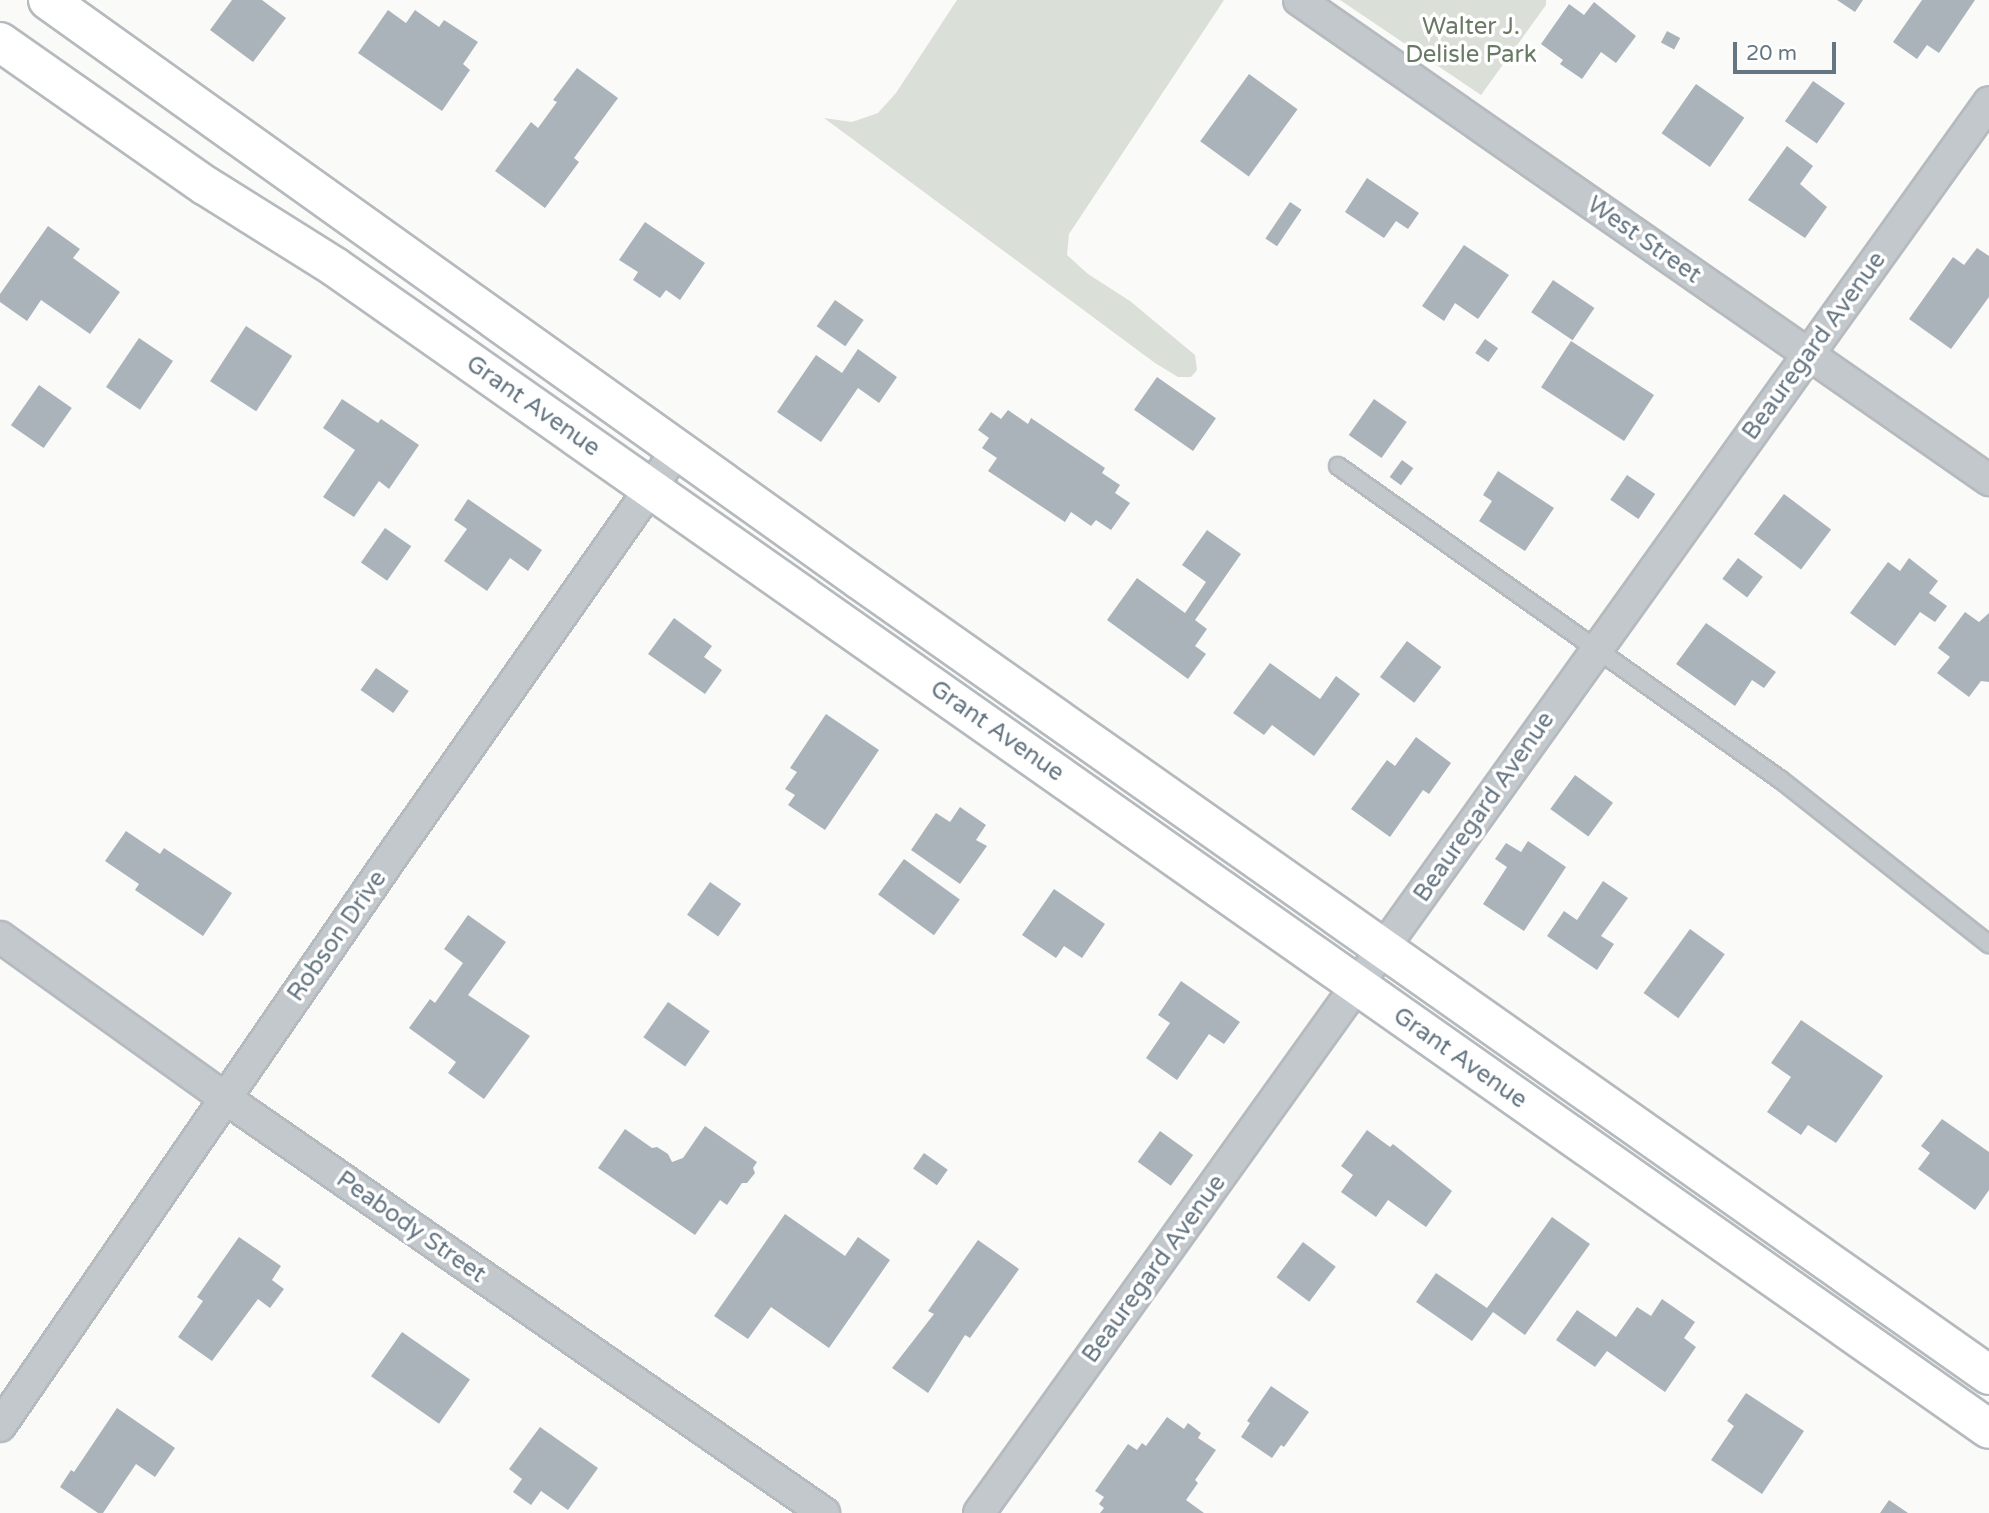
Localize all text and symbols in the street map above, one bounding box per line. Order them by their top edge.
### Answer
park label: Walter J. Delisle Park [1405,13,1537,69]
scale bar [1737,28,1840,72]
text: 20 m [1746,41,1797,66]
street label: West Street [1582,190,1706,290]
street label: Beauregard Avenue [1736,246,1892,446]
street label: Grant Avenue [461,349,605,463]
street label: Grant Avenue [925,674,1069,788]
street label: Beauregard Avenue [1408,706,1560,908]
street label: Robson Drive [281,865,393,1007]
street label: Grant Avenue [1388,1001,1532,1115]
street label: Peabody Street [331,1165,491,1289]
street label: Beauregard Avenue [1076,1169,1232,1369]

